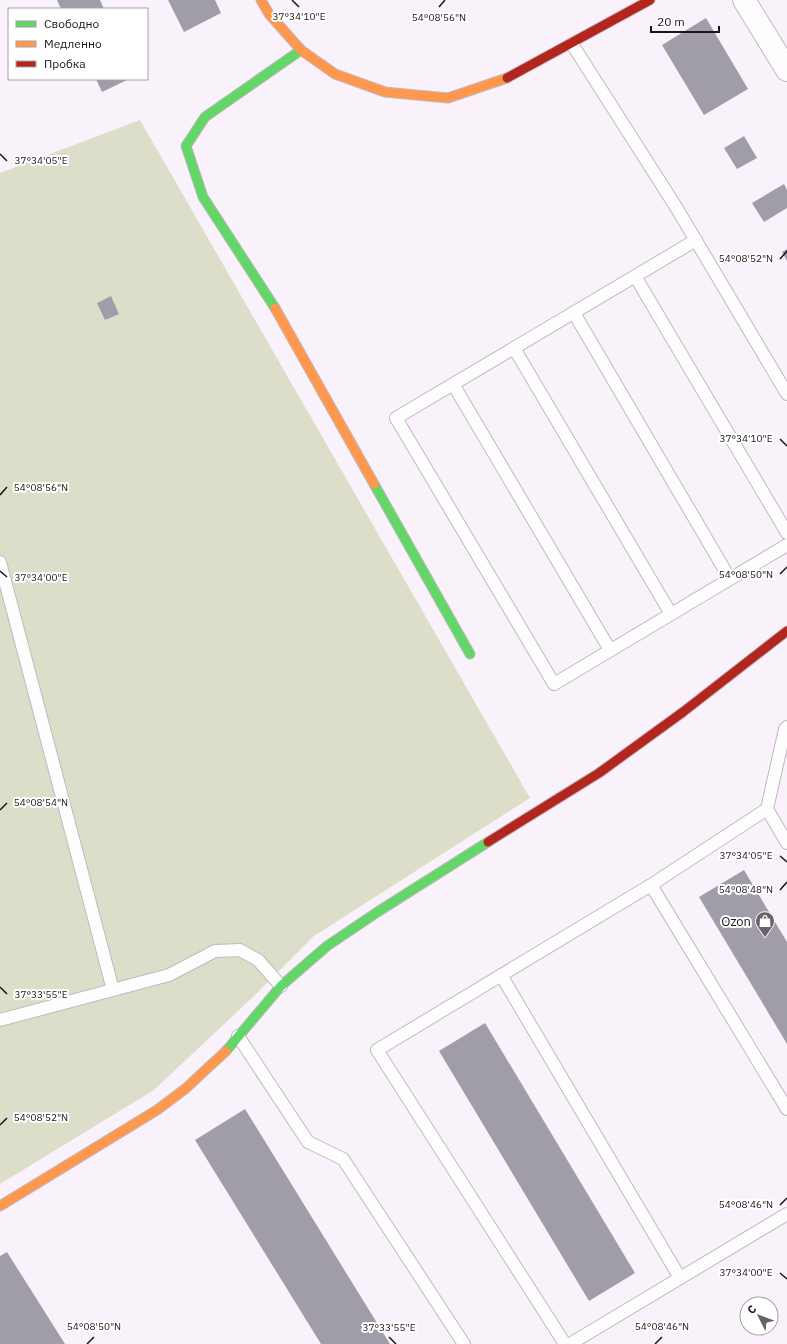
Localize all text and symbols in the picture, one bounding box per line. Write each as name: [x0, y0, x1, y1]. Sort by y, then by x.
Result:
legend: [8, 8, 148, 80]
scale bar: [651, 8, 719, 34]
text: 37°34'10"E: [272, 10, 326, 23]
text: 54°08'56"N: [412, 11, 466, 24]
text: 20 m: [657, 14, 685, 29]
text: Свободно: [44, 16, 100, 31]
text: Медленно: [44, 36, 102, 51]
text: Пробка: [44, 56, 86, 71]
text: 37°34'05"E: [14, 154, 68, 167]
text: 54°08'52"N: [719, 252, 773, 265]
text: 37°34'10"E: [719, 432, 773, 445]
text: 54°08'56"N: [14, 481, 68, 494]
text: 54°08'50"N: [719, 568, 773, 581]
text: 37°34'00"E: [14, 571, 68, 584]
text: 54°08'54"N: [14, 796, 68, 809]
text: 37°34'05"E: [719, 849, 773, 862]
text: 54°08'48"N: [719, 883, 773, 896]
shop icon: Ozon: [754, 910, 776, 938]
place label: Ozon: [721, 913, 751, 930]
text: 37°33'55"E: [14, 988, 68, 1001]
text: 54°08'52"N: [14, 1111, 68, 1124]
text: 54°08'46"N: [719, 1198, 773, 1211]
text: 37°34'00"E: [719, 1266, 773, 1279]
north arrow: [739, 1296, 779, 1336]
text: С: [744, 1302, 759, 1317]
text: 54°08'50"N: [67, 1320, 121, 1333]
text: 54°08'46"N: [635, 1320, 689, 1333]
text: 37°33'55"E: [362, 1321, 416, 1334]

